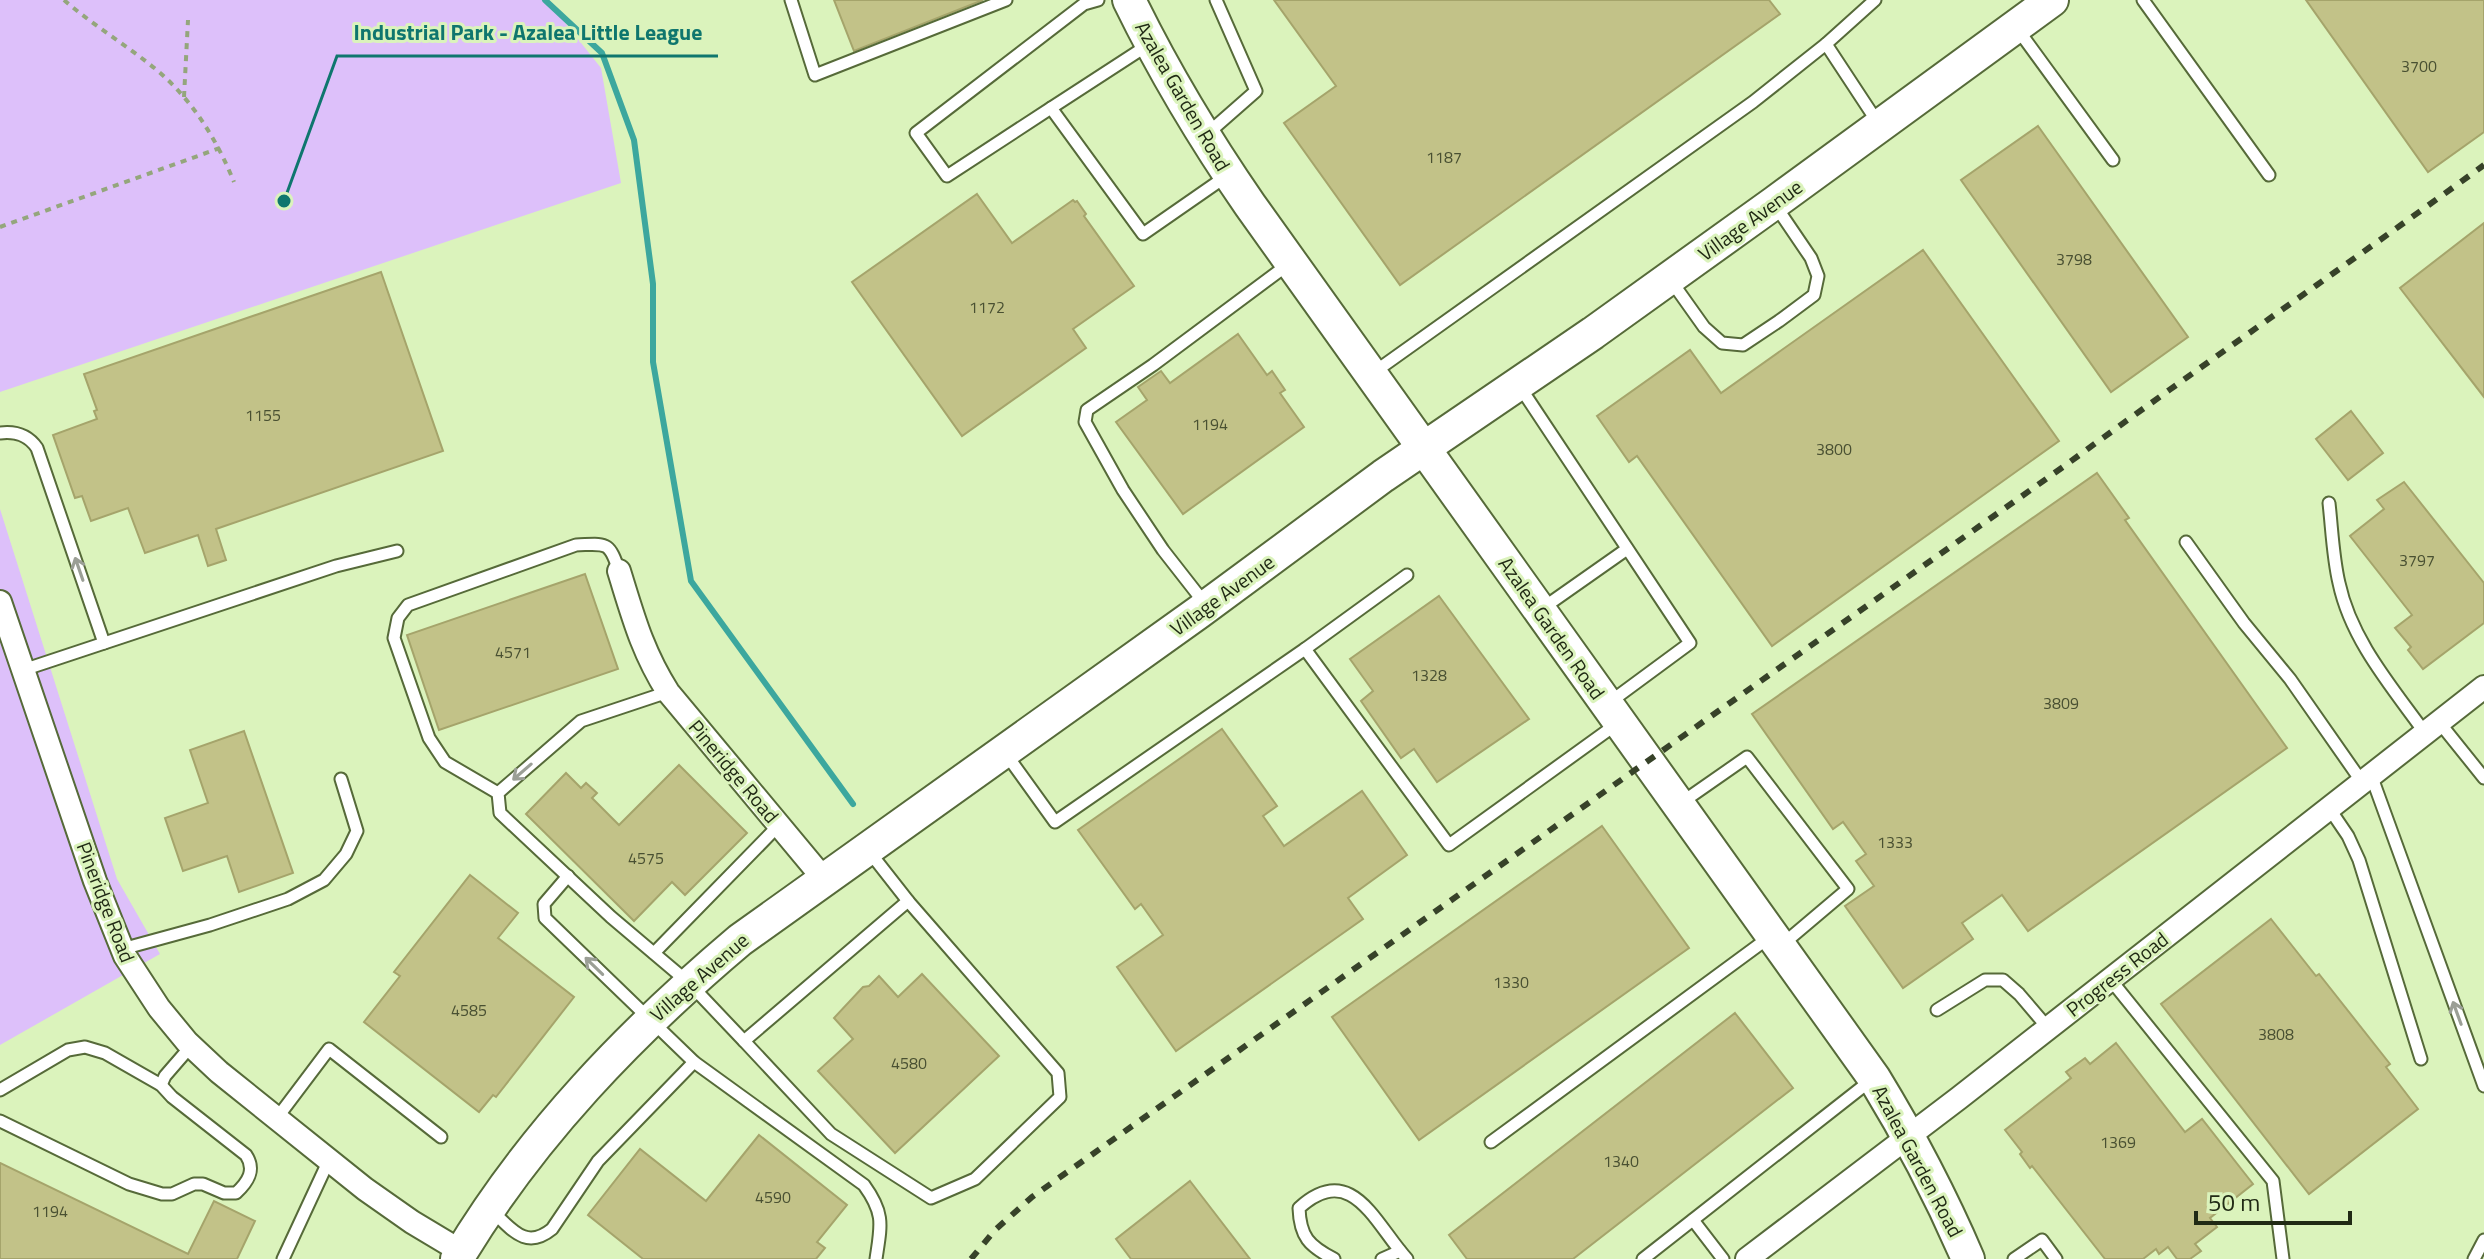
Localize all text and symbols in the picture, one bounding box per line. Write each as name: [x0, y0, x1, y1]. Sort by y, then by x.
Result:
callout: Industrial Park - Azalea Little League: [337, 10, 718, 56]
text: Industrial Park - Azalea Little League: [353, 15, 703, 49]
street label: Azalea Garden Road: [1127, 15, 1239, 177]
house number: 3700: [2401, 54, 2437, 78]
house number: 1187: [1426, 145, 1462, 169]
street label: Village Avenue: [1691, 171, 1809, 269]
house number: 3798: [2056, 247, 2092, 271]
house number: 1172: [969, 295, 1005, 319]
house number: 1155: [245, 403, 281, 427]
house number: 1194: [1192, 412, 1228, 436]
house number: 3800: [1816, 437, 1852, 461]
street label: Village Avenue: [1163, 546, 1281, 644]
house number: 3797: [2399, 548, 2435, 572]
street label: Azalea Garden Road: [1491, 550, 1613, 706]
one-way arrow: [70, 557, 85, 582]
house number: 4571: [495, 640, 531, 664]
house number: 1328: [1411, 663, 1447, 687]
house number: 3809: [2043, 691, 2079, 715]
street label: Pineridge Road: [681, 712, 787, 830]
one-way arrow: [513, 763, 533, 781]
house number: 1333: [1877, 830, 1913, 854]
street label: Pineridge Road: [69, 837, 143, 967]
house number: 4575: [628, 846, 664, 870]
street label: Progress Road: [2059, 924, 2175, 1024]
street label: Village Avenue: [643, 925, 755, 1029]
one-way arrow: [585, 957, 604, 976]
house number: 1330: [1493, 970, 1529, 994]
house number: 4585: [451, 998, 487, 1022]
one-way arrow: [2449, 1001, 2464, 1026]
house number: 3808: [2258, 1022, 2294, 1046]
house number: 4580: [891, 1051, 927, 1075]
street label: Azalea Garden Road: [1865, 1079, 1971, 1243]
house number: 1369: [2100, 1130, 2136, 1154]
house number: 1340: [1603, 1149, 1639, 1173]
scale bar: [2196, 1175, 2350, 1225]
text: 50 m: [2208, 1184, 2260, 1220]
house number: 4590: [755, 1185, 791, 1209]
house number: 1194: [32, 1199, 68, 1223]

